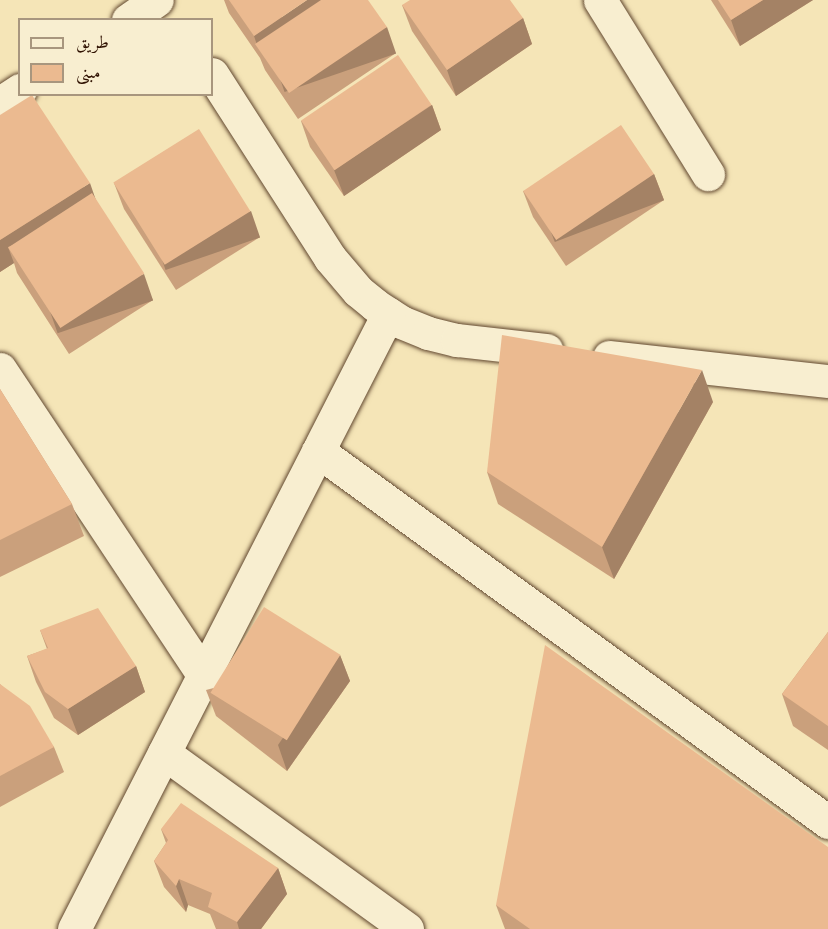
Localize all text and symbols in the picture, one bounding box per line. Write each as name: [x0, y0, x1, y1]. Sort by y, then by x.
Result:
legend: [18, 18, 213, 96]
text: طريق: [76, 31, 109, 54]
text: مبنى: [76, 61, 101, 84]

